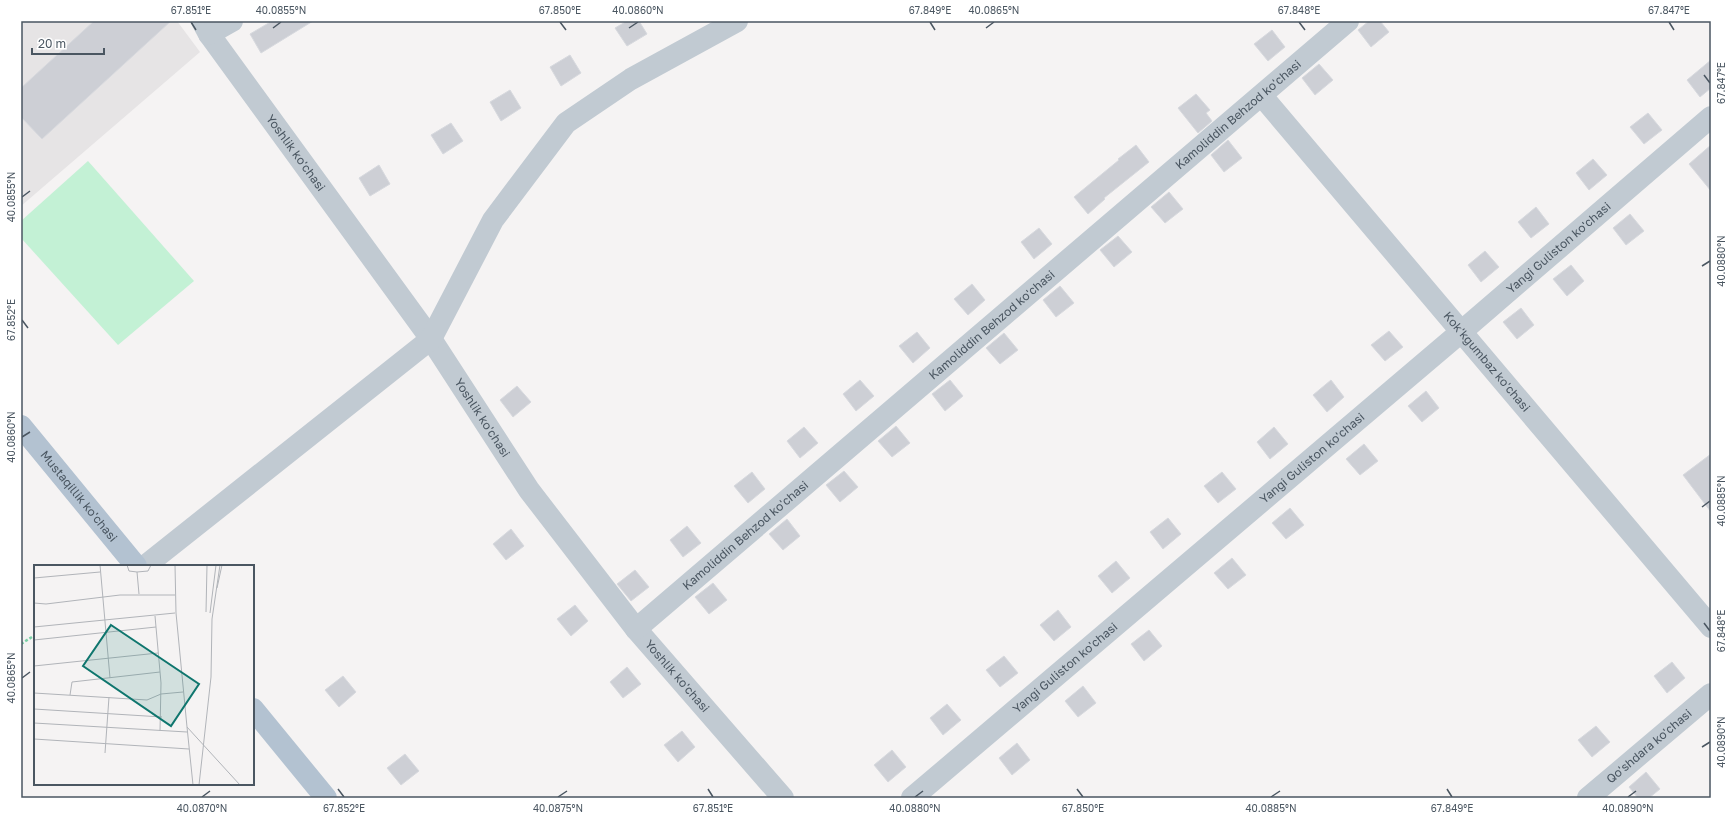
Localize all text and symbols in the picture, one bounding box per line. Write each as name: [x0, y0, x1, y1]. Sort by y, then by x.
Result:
text: 67.851°E: [171, 4, 211, 16]
text: 40.0855°N: [256, 4, 306, 16]
text: 67.850°E: [539, 4, 581, 16]
text: 40.0860°N: [612, 4, 664, 16]
text: 67.849°E: [909, 4, 951, 16]
text: 40.0865°N: [969, 4, 1019, 16]
text: 67.848°E: [1278, 4, 1320, 16]
text: 67.847°E: [1648, 4, 1690, 16]
scale bar: [32, 30, 104, 56]
text: 20 m: [38, 36, 66, 51]
street label: Kamoliddin Behzod ko'chasi: [1172, 56, 1304, 172]
text: 67.847°E: [1715, 62, 1727, 104]
street label: Yoshlik ko'chasi: [263, 112, 329, 194]
text: 40.0855°N: [5, 172, 17, 222]
street label: Yangi Guliston ko'chasi: [1503, 199, 1614, 296]
text: 40.0880°N: [1715, 235, 1727, 287]
street label: Kamoliddin Behzod ko'chasi: [926, 267, 1058, 383]
text: 67.852°E: [5, 299, 17, 341]
street label: Kok'kgumbaz ko'chasi: [1440, 308, 1534, 415]
street label: Yoshlik ko'chasi: [452, 375, 514, 460]
street label: Yangi Guliston ko'chasi: [1257, 409, 1367, 507]
text: 40.0860°N: [5, 411, 17, 463]
street label: Mustaqillik ko'chasi: [37, 447, 121, 545]
text: 40.0885°N: [1715, 476, 1727, 527]
street label: Kamoliddin Behzod ko'chasi: [679, 477, 811, 593]
inset map: [34, 565, 254, 785]
text: 67.848°E: [1715, 610, 1727, 652]
street label: Yangi Guliston ko'chasi: [1010, 619, 1120, 716]
street label: Yoshlik ko'chasi: [642, 637, 713, 715]
text: 40.0865°N: [5, 653, 17, 703]
street label: Qo'shdara ko'chasi: [1603, 706, 1695, 786]
text: 40.0890°N: [1715, 716, 1727, 768]
text: 40.0870°N: [177, 802, 227, 814]
text: 67.852°E: [323, 802, 365, 814]
text: 40.0875°N: [533, 802, 583, 814]
text: 67.851°E: [693, 802, 733, 814]
text: 40.0880°N: [889, 802, 941, 814]
text: 67.850°E: [1062, 802, 1104, 814]
text: 40.0885°N: [1246, 802, 1297, 814]
text: 67.849°E: [1431, 802, 1473, 814]
text: 40.0890°N: [1602, 802, 1654, 814]

